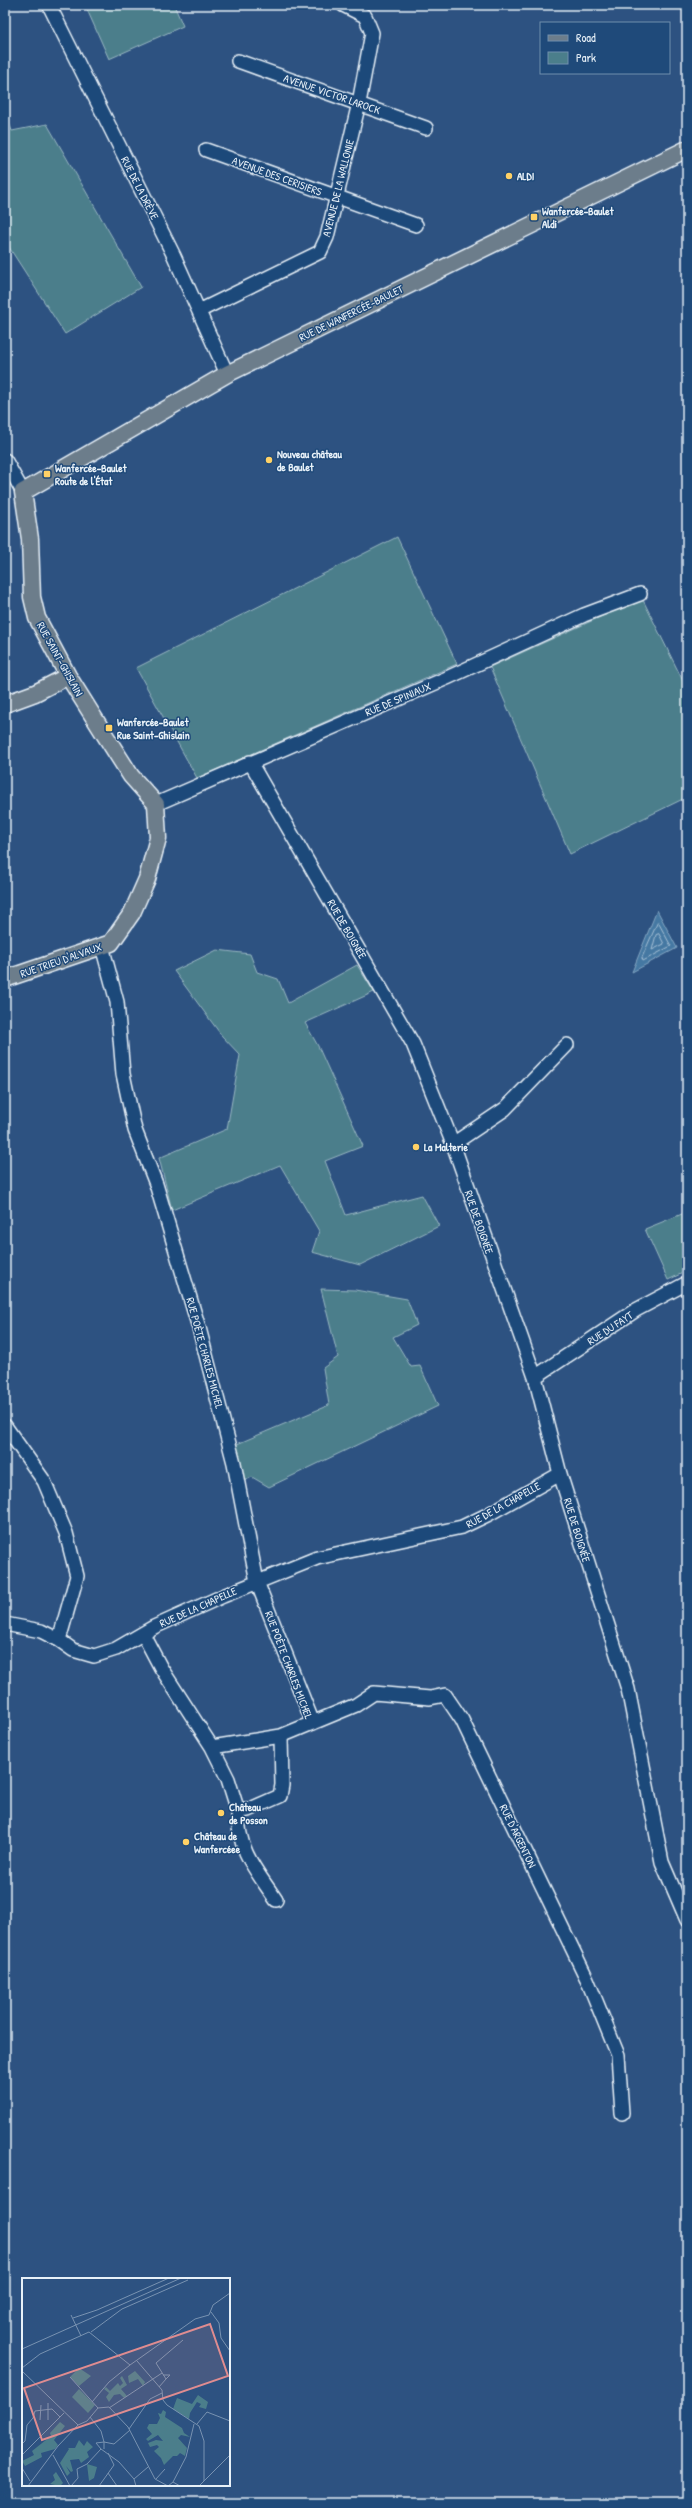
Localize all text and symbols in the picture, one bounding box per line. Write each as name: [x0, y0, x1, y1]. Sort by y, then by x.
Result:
legend: [540, 22, 670, 74]
text: Road: [576, 29, 596, 46]
text: Park: [576, 49, 596, 66]
street label: AVENUE VICTOR LAROCK: [282, 71, 383, 117]
street label: AVENUE DE LA WALLONIE: [319, 138, 357, 238]
street label: AVENUE DES CERISIERS: [230, 153, 324, 199]
street label: RUE DE LA DRÈVE: [118, 154, 162, 222]
place label: ALDI: [517, 169, 535, 183]
marker: ALDI: [504, 171, 514, 181]
place label: Wanfercée-Baulet Aldi: [542, 204, 615, 231]
marker: Wanfercée-Baulet Aldi: [529, 212, 539, 222]
street label: RUE DE WANFERCÉE-BAULET: [297, 281, 406, 344]
place label: Nouveau château de Baulet: [277, 447, 342, 474]
marker: Nouveau château de Baulet: [264, 455, 274, 465]
place label: Wanfercée-Baulet Route de l'État: [55, 461, 128, 488]
marker: Wanfercée-Baulet Route de l'État: [42, 469, 52, 479]
street label: RUE SAINT-GHISLAIN: [34, 619, 86, 699]
street label: RUE DE SPINIAUX: [363, 679, 434, 719]
place label: Wanfercée-Baulet Rue Saint-Ghislain: [117, 715, 190, 742]
marker: Wanfercée-Baulet Rue Saint-Ghislain: [104, 723, 114, 733]
street label: RUE DE BOIGNÉE: [324, 897, 370, 961]
street label: RUE TRIEU D'ALVAUX: [18, 939, 104, 981]
place label: La Malterie: [424, 1140, 469, 1154]
marker: La Malterie: [411, 1142, 421, 1152]
street label: RUE DE BOIGNÉE: [462, 1188, 496, 1256]
street label: RUE POÈTE CHARLES MICHEL: [183, 1296, 227, 1410]
street label: RUE DU FAYT: [584, 1308, 636, 1348]
street label: RUE DE LA CHAPELLE: [463, 1479, 543, 1531]
street label: RUE DE BOIGNÉE: [561, 1496, 593, 1564]
street label: RUE DE LA CHAPELLE: [157, 1584, 239, 1630]
street label: RUE POÈTE CHARLES MICHEL: [262, 1609, 316, 1721]
place label: Château de Posson: [229, 1800, 268, 1827]
street label: RUE D'ARGENTON: [497, 1802, 539, 1870]
marker: Château de Posson: [216, 1808, 226, 1818]
place label: Château de Wanfercéee: [194, 1829, 241, 1856]
marker: Château de Wanfercéee: [181, 1837, 191, 1847]
inset map: [22, 2278, 230, 2486]

